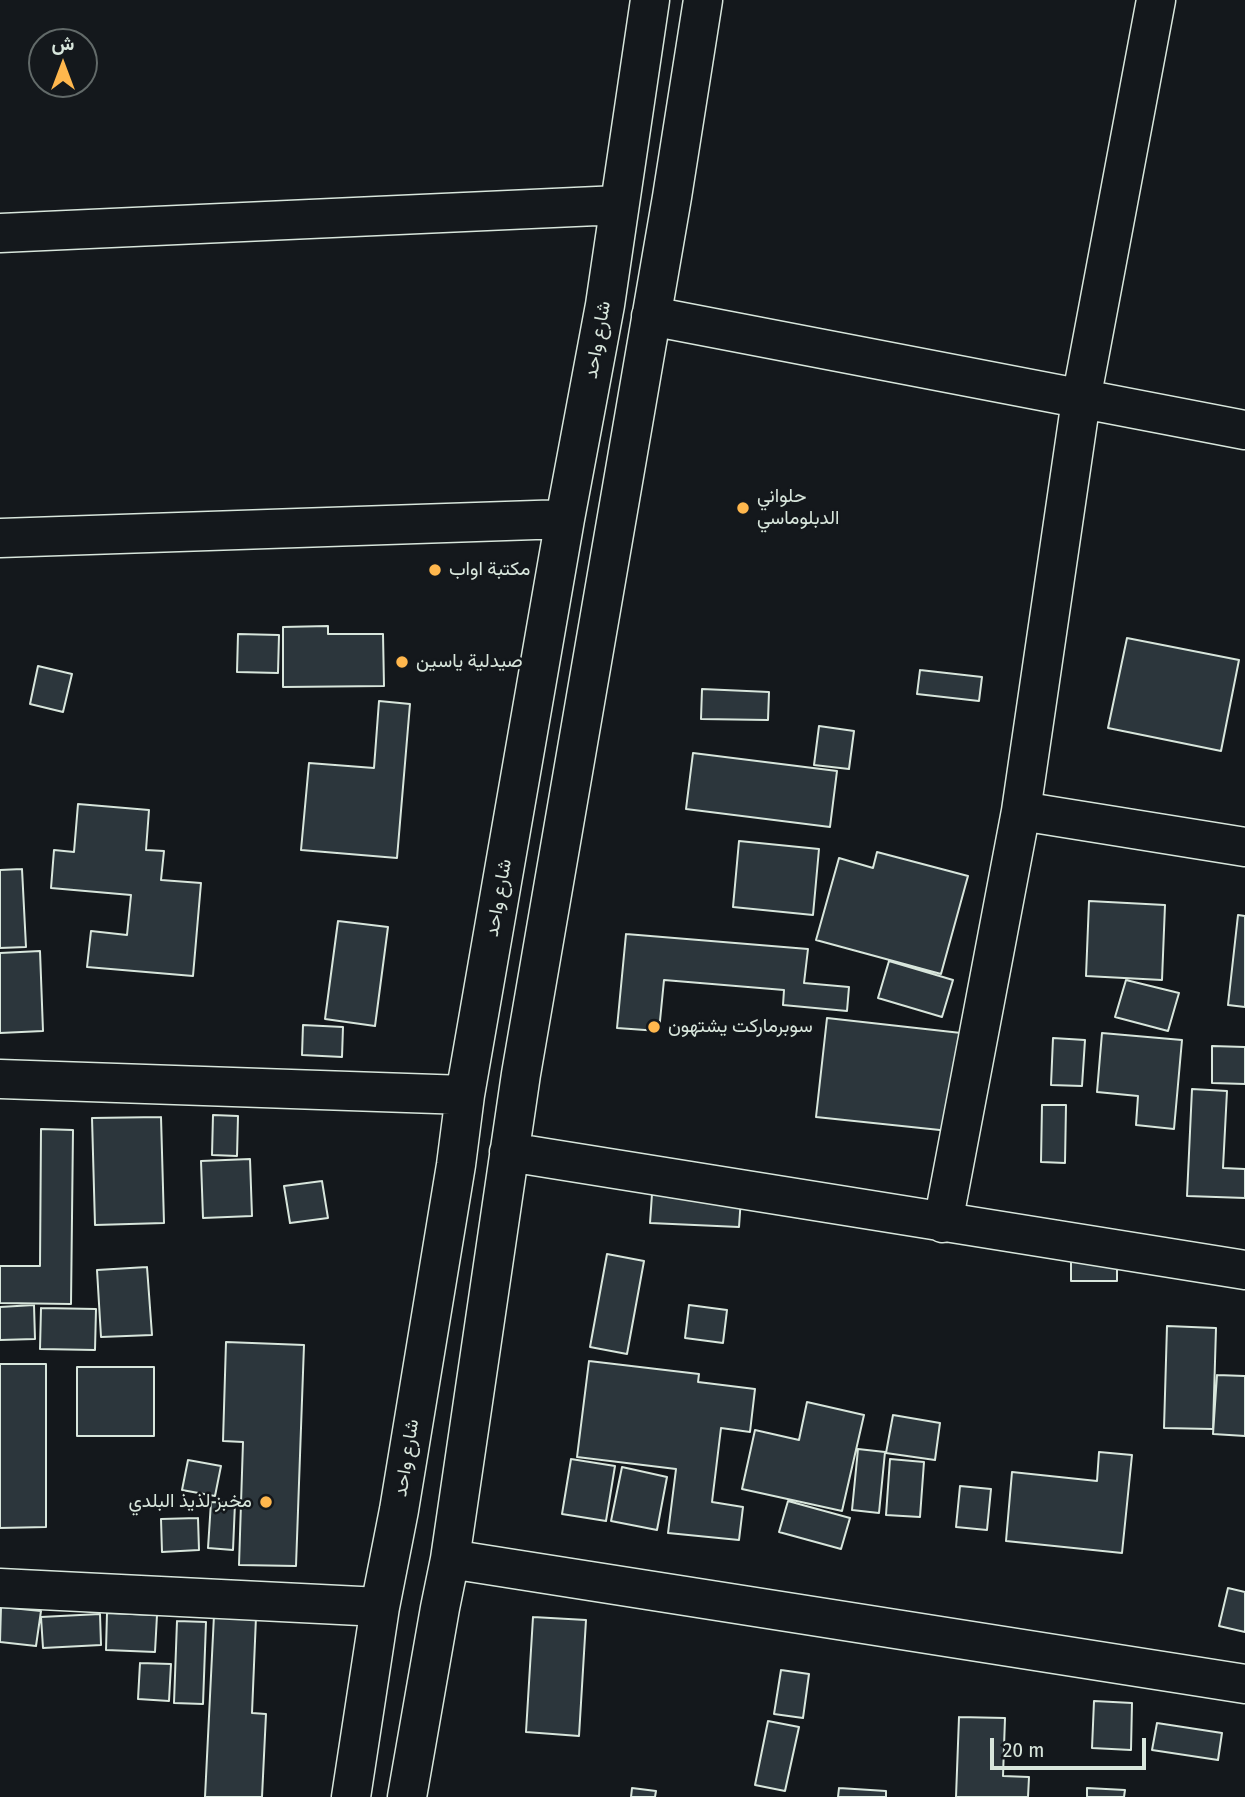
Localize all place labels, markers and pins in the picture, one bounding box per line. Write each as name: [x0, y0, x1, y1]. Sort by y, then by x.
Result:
place label: حلواني الدبلوماسي: [757, 486, 839, 530]
marker: حلواني الدبلوماسي: [735, 500, 751, 516]
place label: مكتبة اواب: [449, 559, 530, 581]
marker: مكتبة اواب: [427, 562, 443, 578]
place label: صيدلية ياسين: [416, 651, 523, 673]
marker: صيدلية ياسين: [394, 654, 410, 670]
place label: سوبرماركت يشتهون: [668, 1016, 813, 1038]
marker: سوبرماركت يشتهون: [646, 1019, 662, 1035]
place label: مخبز لذيذ البلدي: [128, 1491, 252, 1513]
marker: مخبز لذيذ البلدي: [258, 1494, 274, 1510]

